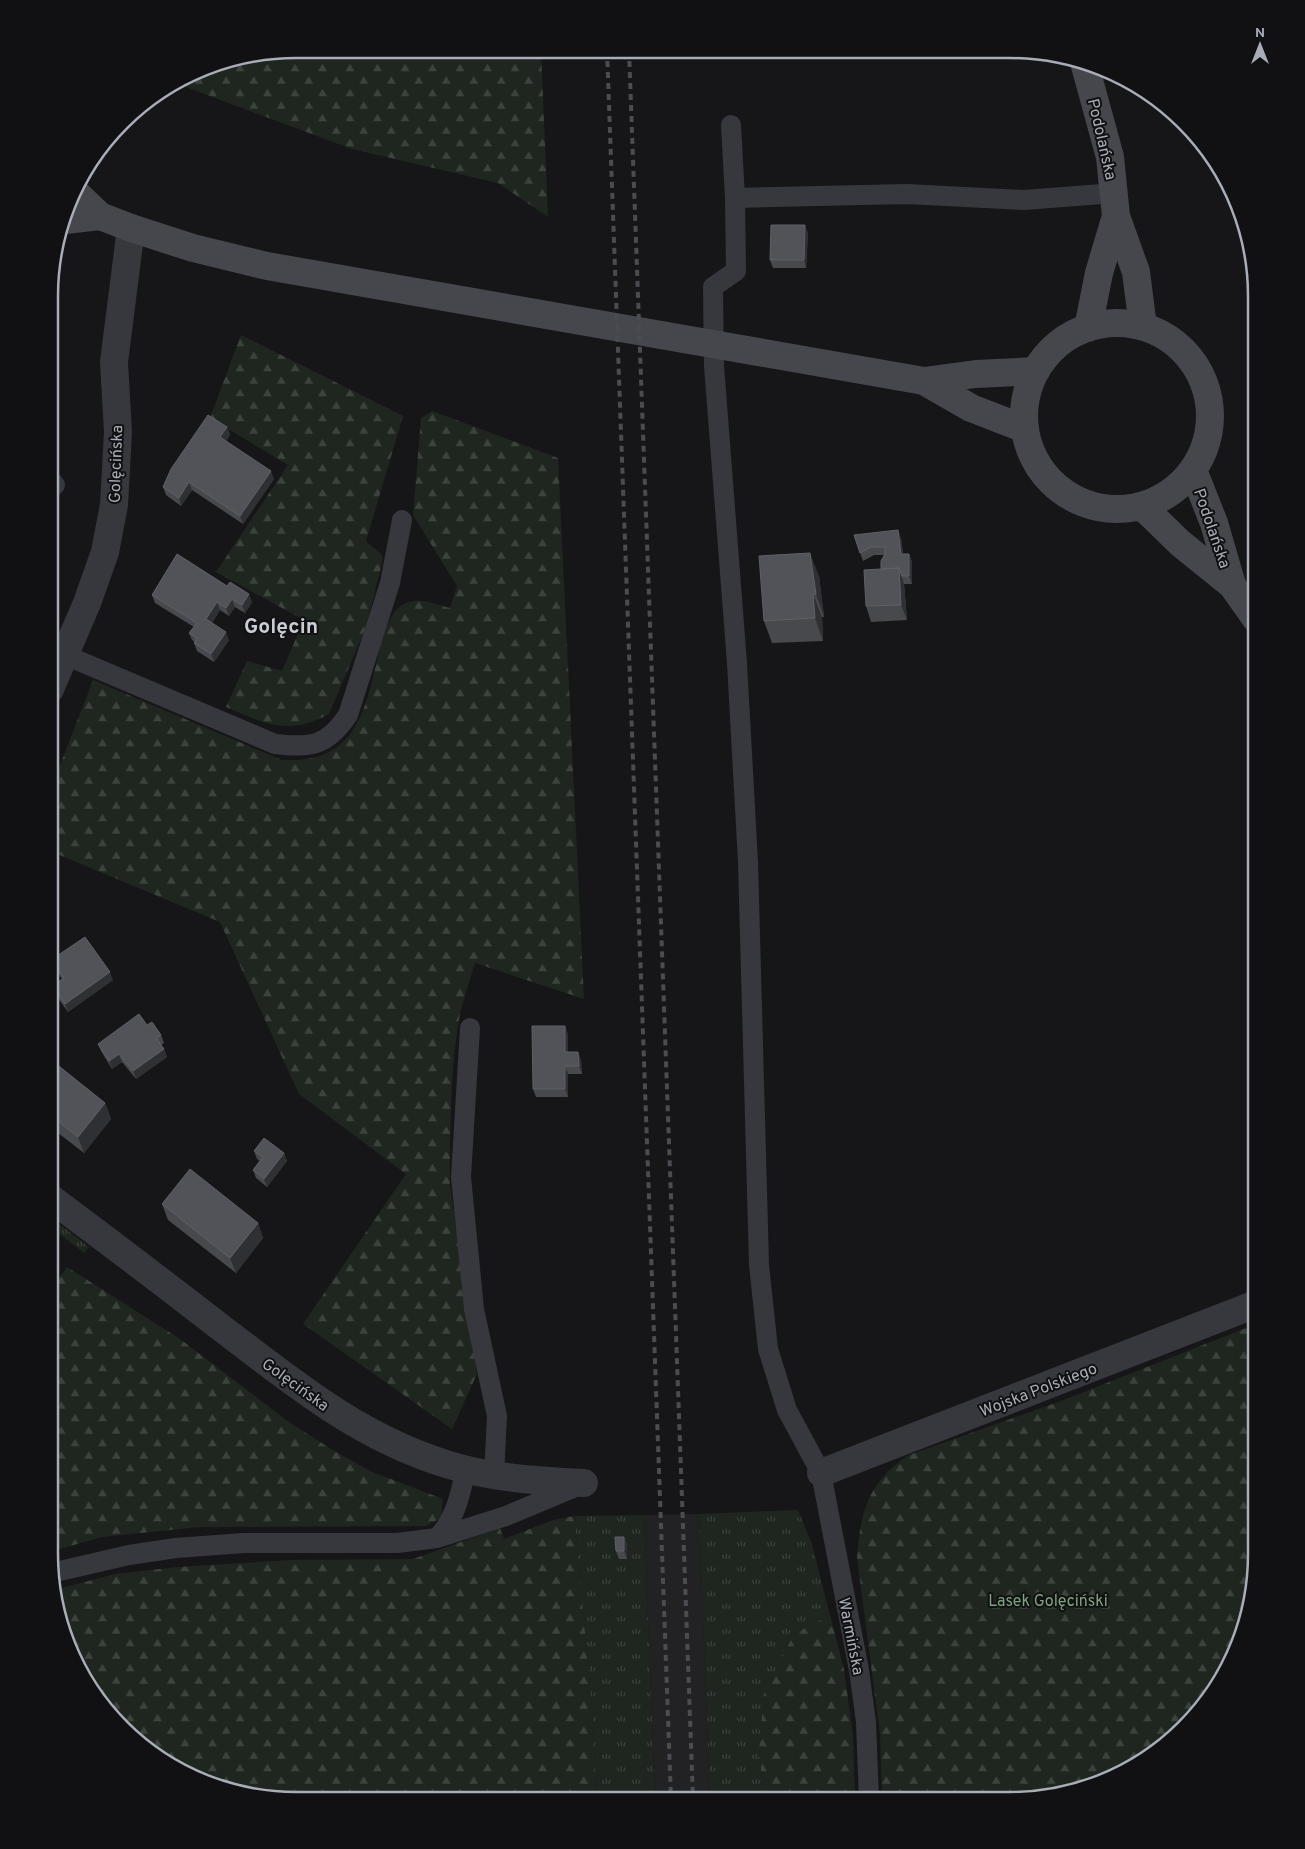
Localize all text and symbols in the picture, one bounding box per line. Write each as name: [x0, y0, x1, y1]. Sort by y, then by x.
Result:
north arrow: [1235, 20, 1285, 70]
text: N: [1255, 25, 1265, 42]
street label: Podolańska: [1082, 97, 1120, 182]
street label: Golęcińska: [106, 425, 128, 503]
street label: Podolańska: [1188, 486, 1234, 571]
district label: Golęcin: [244, 614, 318, 641]
street label: Golęcińska: [257, 1355, 332, 1417]
street label: Wojska Polskiego: [977, 1359, 1100, 1422]
park label: Lasek Golęciński: [988, 1592, 1108, 1612]
street label: Warmińska: [833, 1596, 867, 1677]

